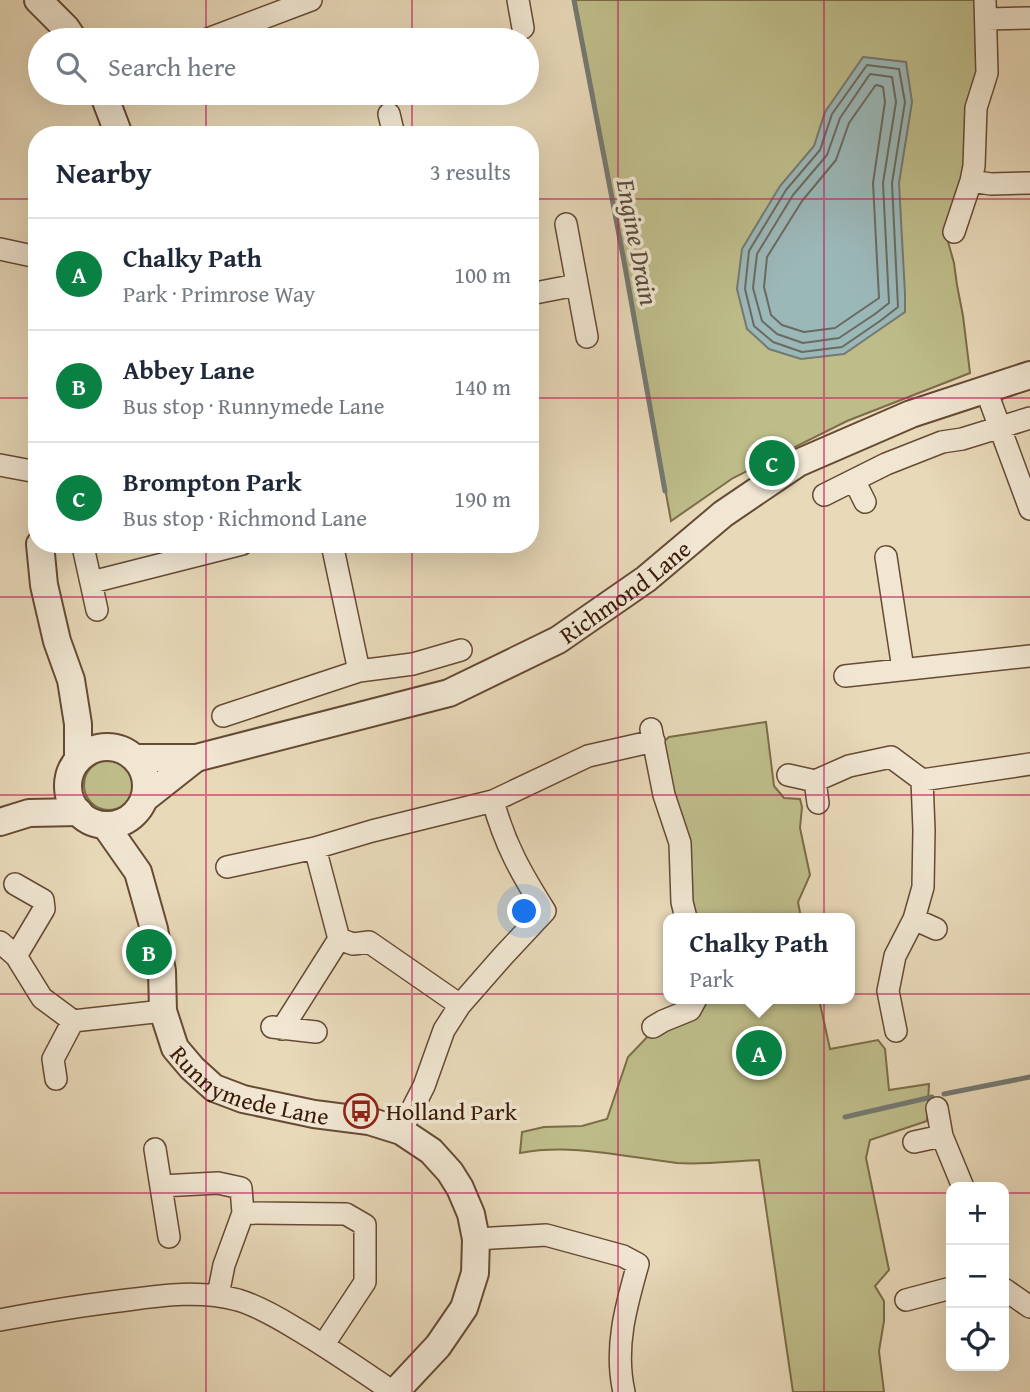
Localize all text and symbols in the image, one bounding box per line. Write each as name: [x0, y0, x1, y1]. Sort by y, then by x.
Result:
search box: [28, 28, 539, 105]
text: Search here: [108, 47, 236, 86]
icon: search: [52, 48, 90, 86]
text: Nearby: [56, 150, 152, 194]
text: 3 results: [430, 155, 511, 188]
water label: Engine Drain: [606, 174, 669, 309]
text: Chalky Path: [123, 238, 262, 277]
text: A: [72, 258, 86, 291]
text: 100 m: [454, 258, 511, 291]
text: Park · Primrose Way: [123, 277, 315, 310]
text: Abbey Lane: [123, 350, 255, 389]
text: B: [72, 370, 86, 403]
text: 140 m: [454, 370, 511, 403]
text: Bus stop · Runnymede Lane: [123, 389, 385, 422]
pin: C: [749, 437, 795, 489]
text: Brompton Park: [123, 462, 301, 501]
text: C: [72, 482, 86, 515]
text: 190 m: [454, 482, 511, 515]
text: Bus stop · Richmond Lane: [123, 501, 367, 534]
street label: Richmond Lane: [552, 531, 698, 652]
your location: [507, 894, 541, 928]
popup: [663, 913, 855, 1004]
text: Chalky Path: [690, 923, 828, 962]
pin: B: [126, 926, 172, 978]
text: Park: [690, 962, 734, 995]
pin: A: [736, 1027, 782, 1079]
street label: Runnymede Lane: [162, 1037, 331, 1133]
bus stop icon: Holland Park: [342, 1092, 380, 1130]
place label: Holland Park: [386, 1094, 518, 1129]
map controls: [946, 1182, 1009, 1371]
button: +: [946, 1182, 1009, 1245]
button: −: [946, 1245, 1009, 1308]
button: locate: [946, 1308, 1009, 1371]

